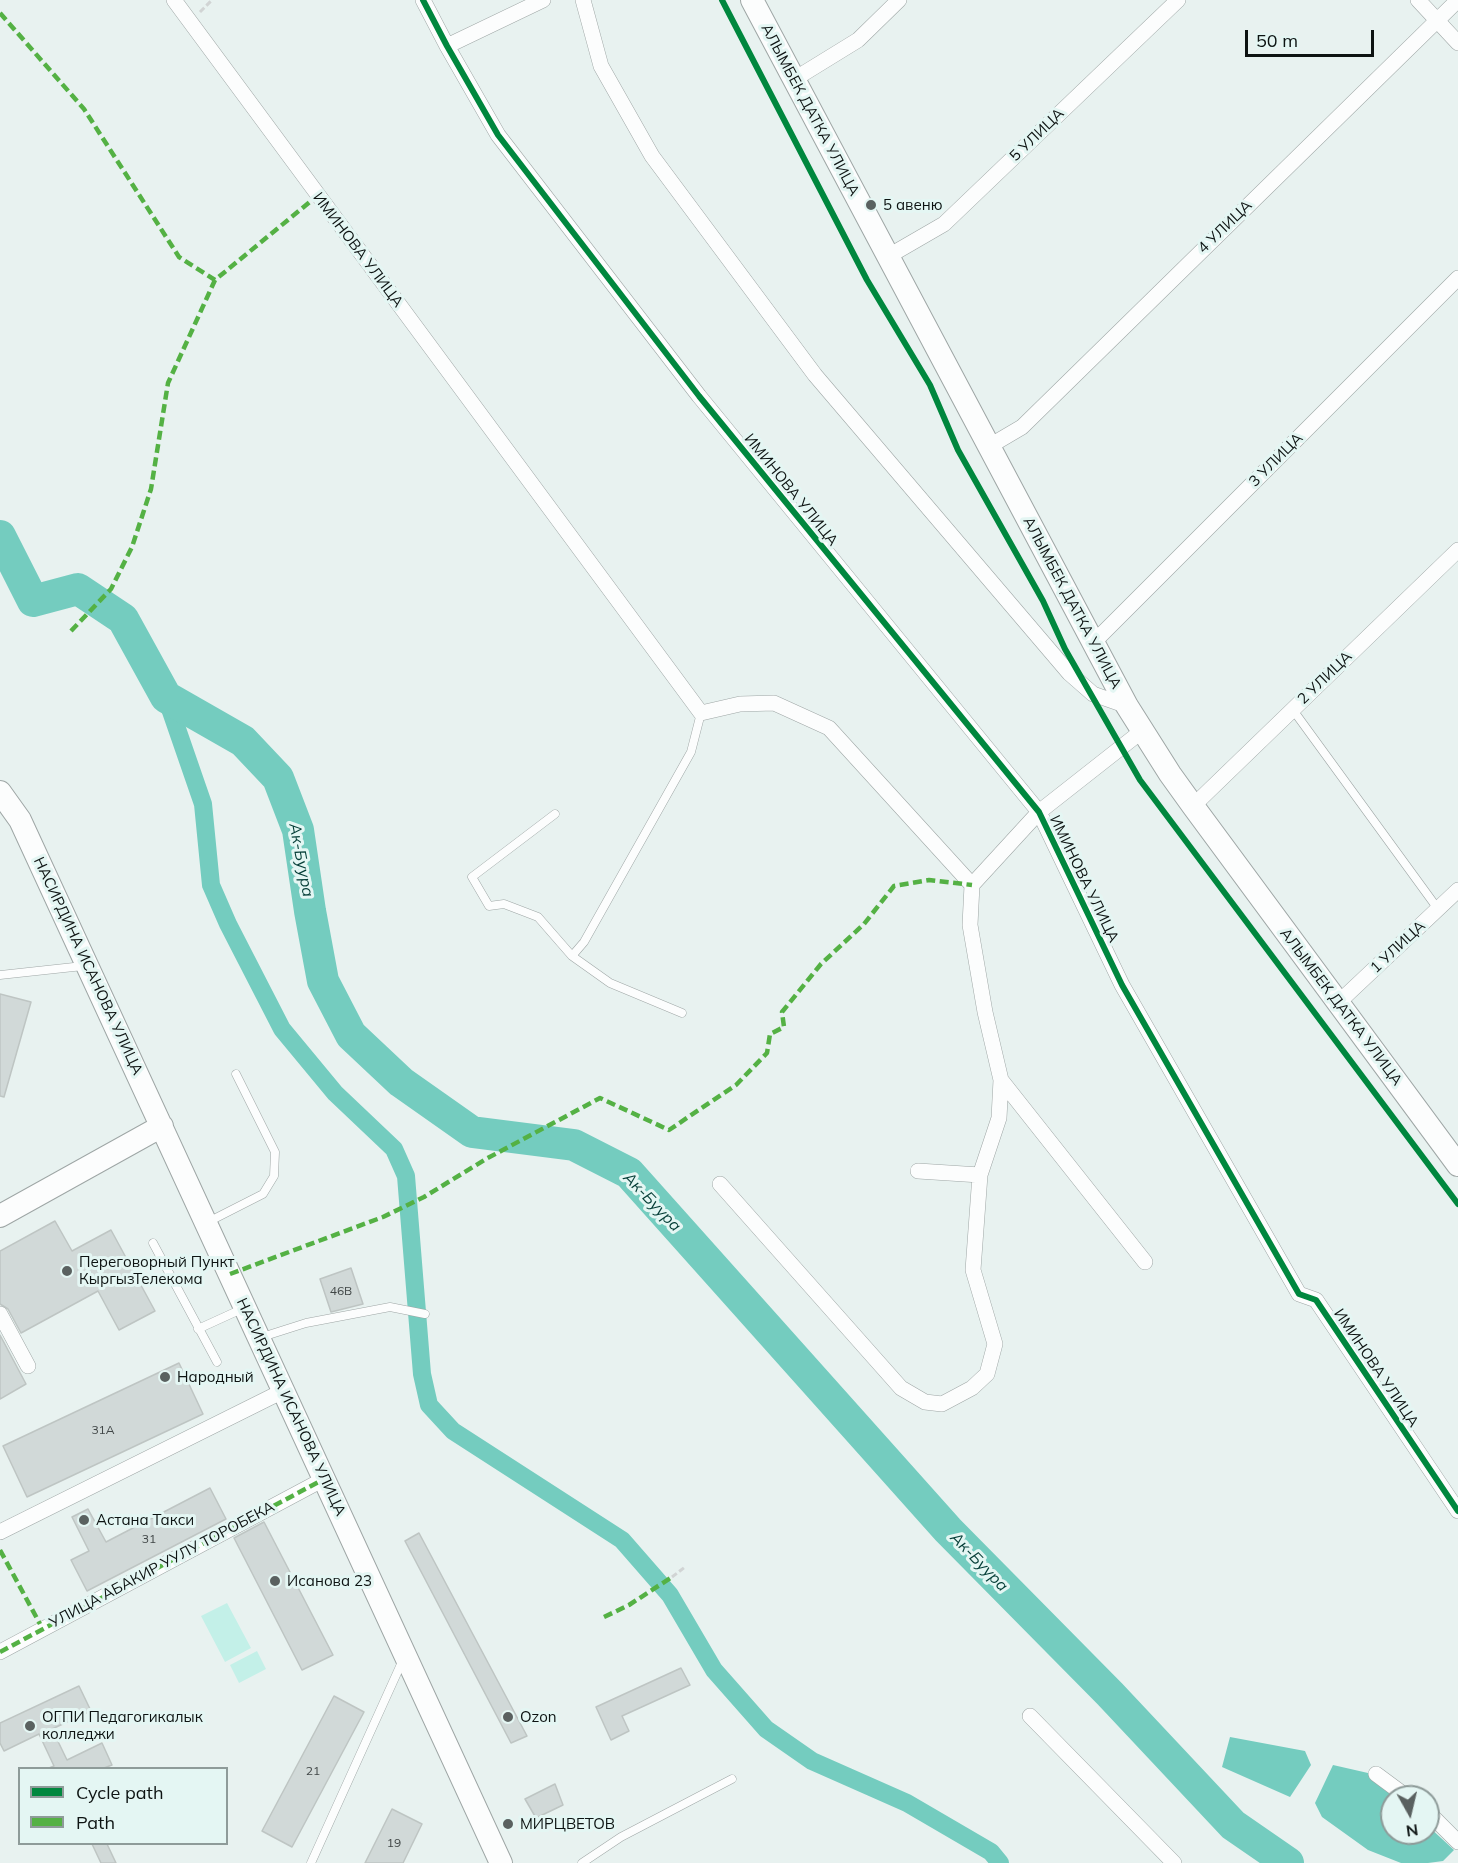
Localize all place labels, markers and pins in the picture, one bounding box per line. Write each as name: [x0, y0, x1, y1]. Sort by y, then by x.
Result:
place label: 5 авеню: [883, 196, 943, 214]
marker: 5 авеню: [864, 198, 878, 212]
place label: Переговорный Пункт КыргызТелекома: [79, 1253, 234, 1288]
marker: Переговорный Пункт КыргызТелекома: [60, 1264, 74, 1278]
place label: Народный: [177, 1368, 254, 1386]
marker: Народный: [158, 1370, 172, 1384]
place label: Астана Такси: [96, 1511, 194, 1529]
marker: Астана Такси: [77, 1513, 91, 1527]
place label: Исанова 23: [287, 1572, 372, 1590]
marker: Исанова 23: [268, 1574, 282, 1588]
place label: ОГПИ Педагогикалык колледжи: [42, 1708, 203, 1743]
place label: Ozon: [520, 1708, 557, 1726]
marker: Ozon: [501, 1710, 515, 1724]
marker: ОГПИ Педагогикалык колледжи: [23, 1719, 37, 1733]
place label: МИРЦВЕТОВ: [520, 1815, 615, 1833]
marker: МИРЦВЕТОВ: [501, 1817, 515, 1831]

